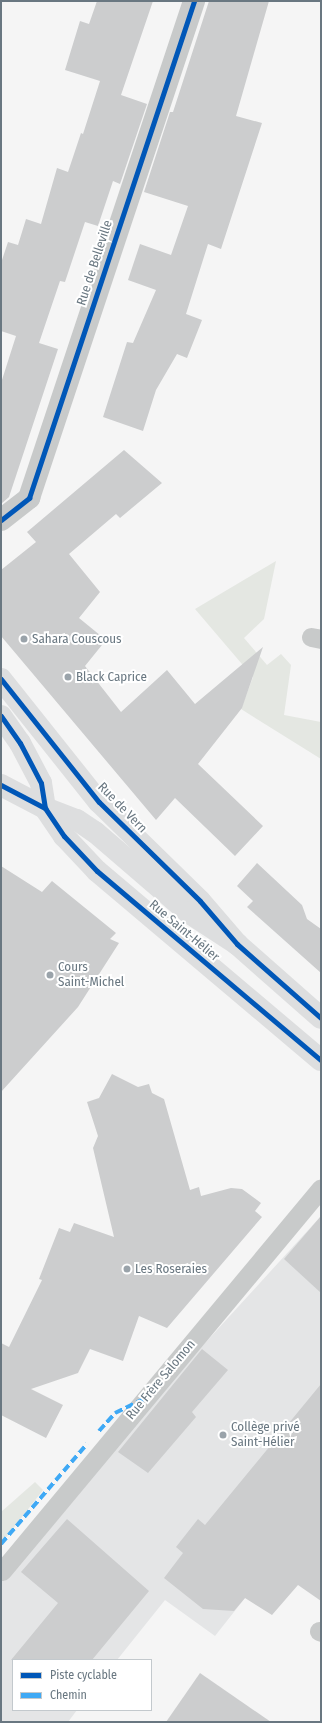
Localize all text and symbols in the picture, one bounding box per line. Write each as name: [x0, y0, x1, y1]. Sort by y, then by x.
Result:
street label: Rue de Belleville: [74, 218, 116, 308]
place label: Sahara Couscous: [32, 631, 122, 647]
marker: Sahara Couscous: [19, 634, 29, 644]
place label: Black Caprice: [76, 669, 147, 685]
marker: Black Caprice: [63, 672, 73, 682]
street label: Rue de Vern: [94, 780, 150, 836]
street label: Rue Saint-Hélier: [146, 897, 222, 965]
place label: Cours Saint-Michel: [58, 960, 124, 991]
marker: Cours Saint-Michel: [45, 970, 55, 980]
place label: Les Roseraies: [135, 1261, 207, 1277]
marker: Les Roseraies: [122, 1264, 132, 1274]
street label: Rue Frère Salomon: [123, 1337, 199, 1423]
place label: Collège privé Saint-Hélier: [231, 1420, 300, 1451]
marker: Collège privé Saint-Hélier: [218, 1430, 228, 1440]
legend: [12, 1659, 152, 1711]
text: Piste cyclable: [50, 1668, 117, 1682]
text: Chemin: [50, 1688, 87, 1702]

